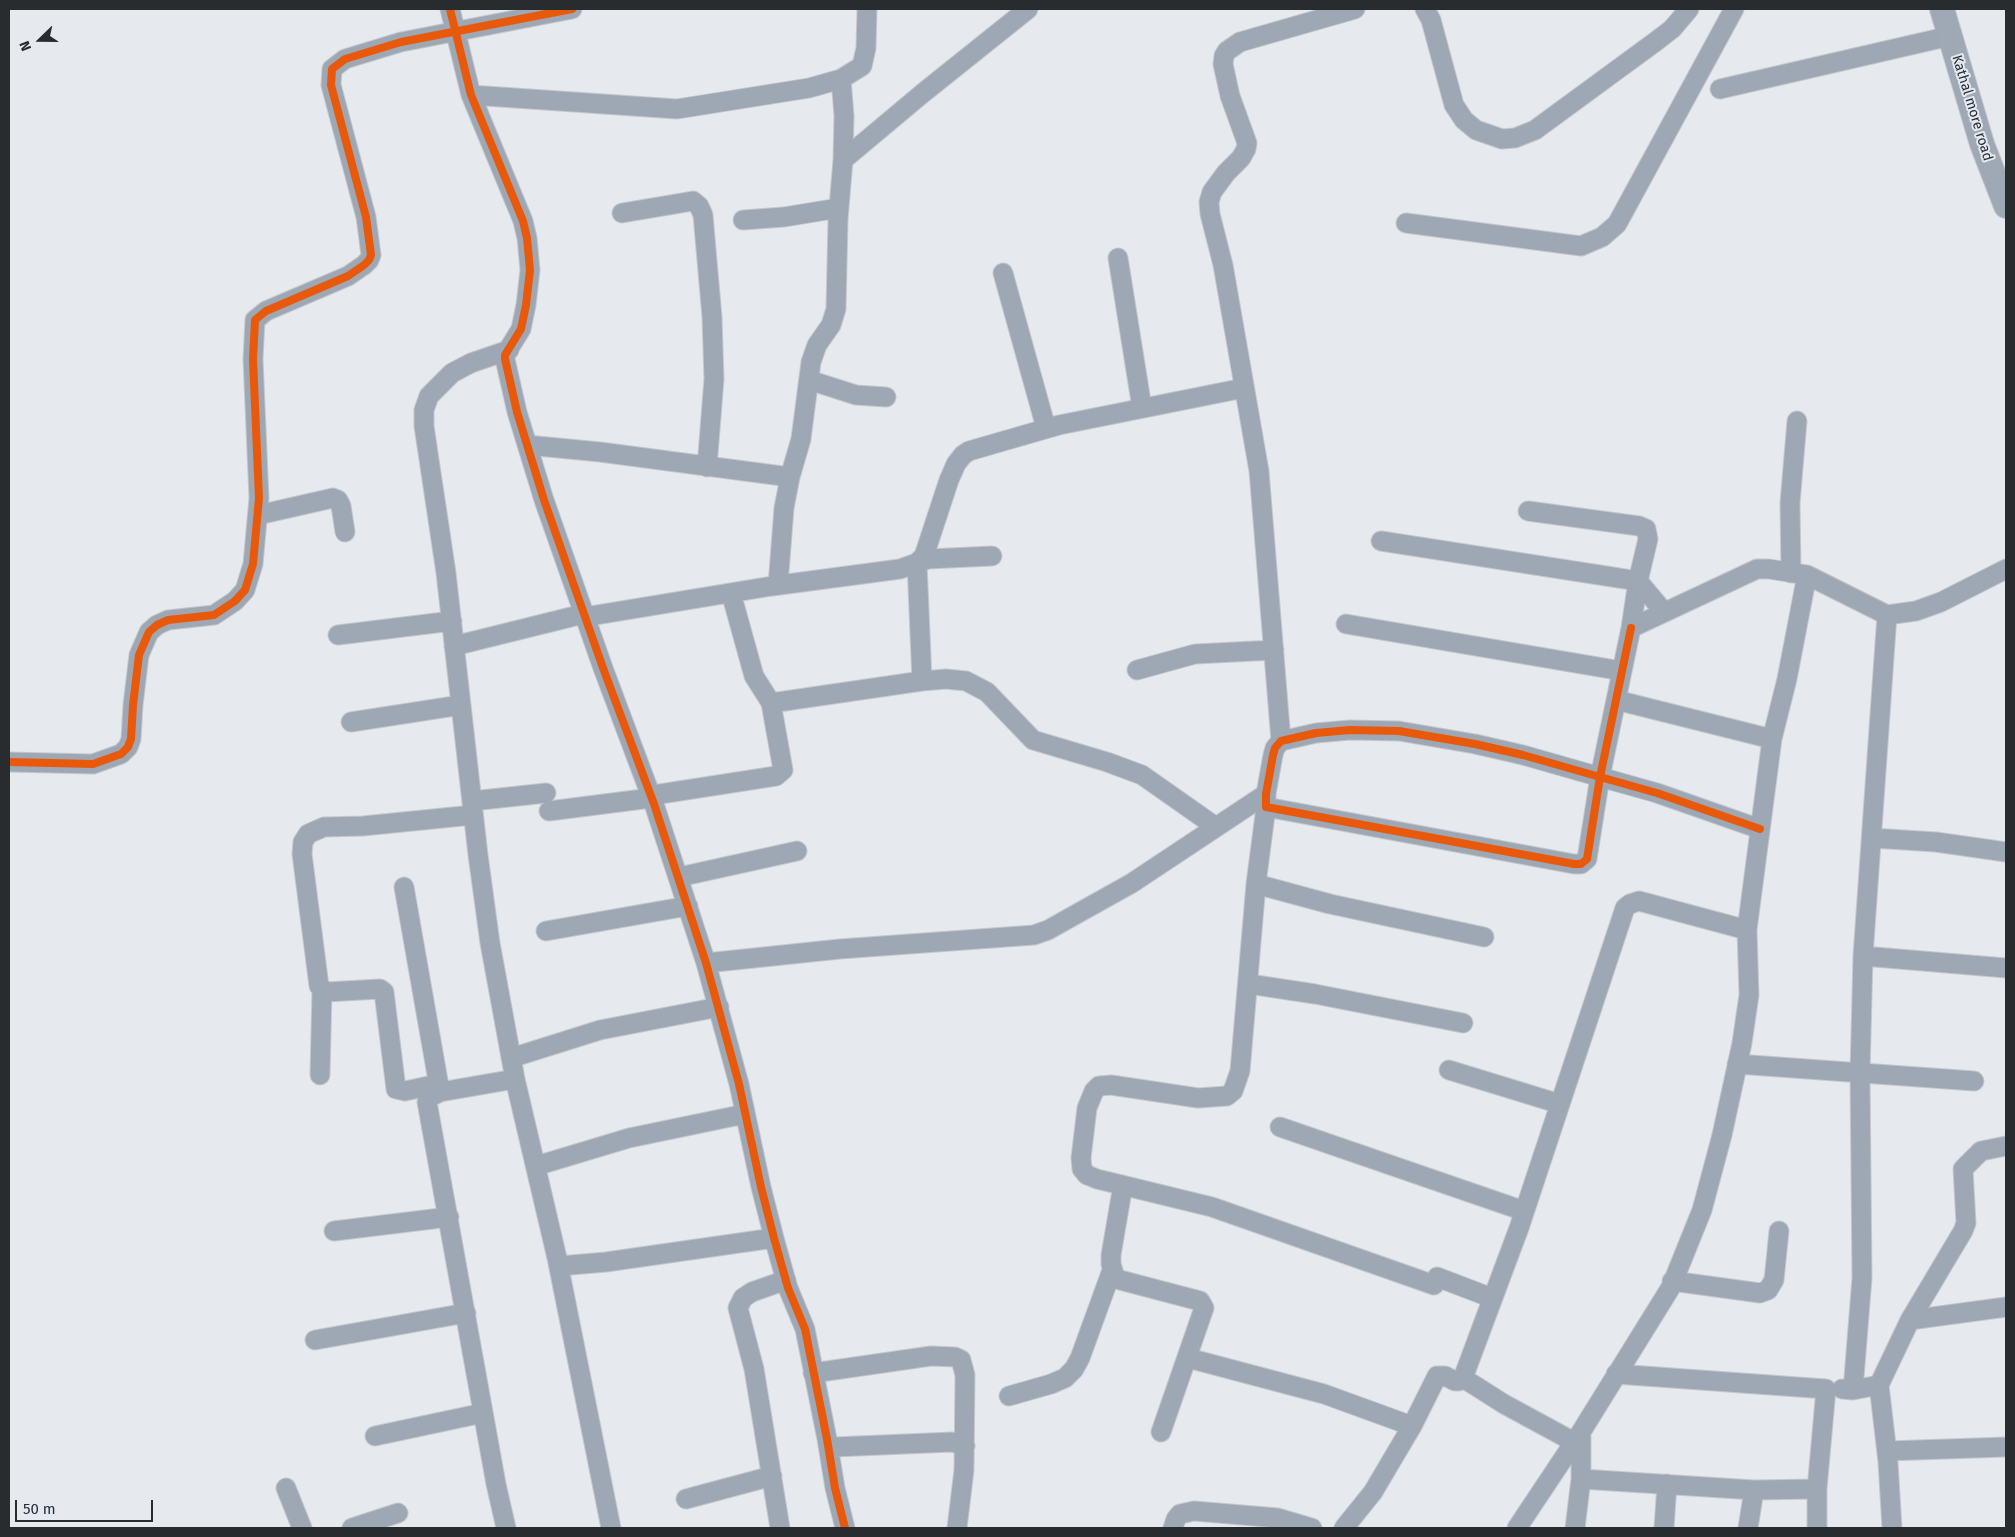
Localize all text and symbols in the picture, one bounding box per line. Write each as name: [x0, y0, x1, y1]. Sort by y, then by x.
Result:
north arrow: [15, 15, 65, 65]
text: N: [16, 38, 35, 53]
street label: Kathal more road: [1948, 53, 1996, 163]
scale bar: [18, 1490, 155, 1522]
text: 50 m: [23, 1500, 56, 1518]

